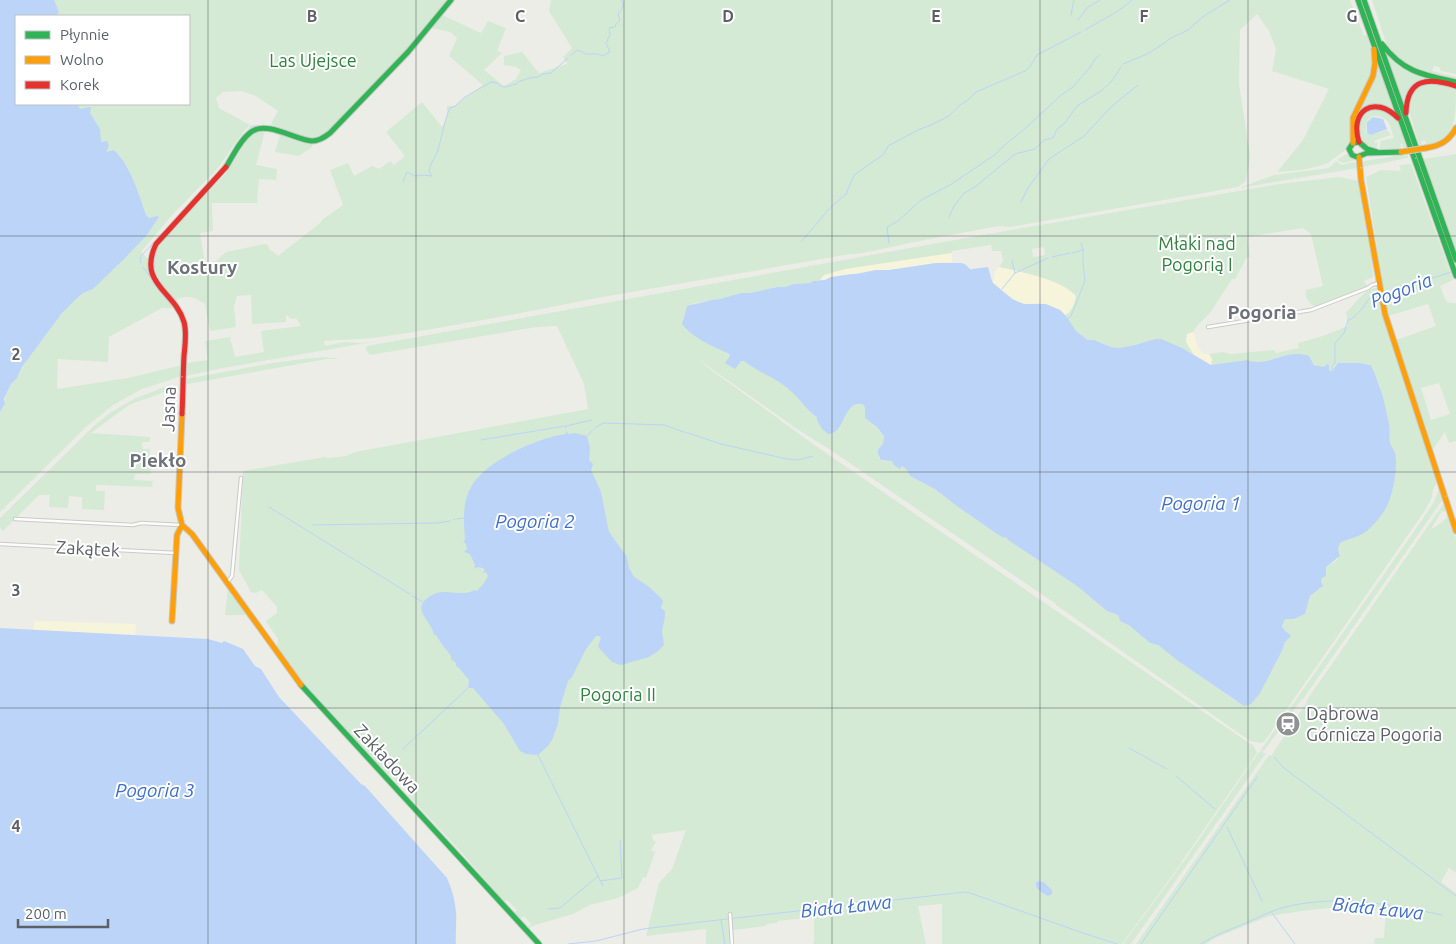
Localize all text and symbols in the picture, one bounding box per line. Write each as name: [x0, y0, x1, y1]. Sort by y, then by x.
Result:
text: B: [307, 7, 317, 25]
text: C: [515, 7, 525, 25]
text: D: [722, 7, 734, 25]
text: E: [931, 7, 941, 25]
text: F: [1140, 7, 1149, 25]
text: G: [1346, 7, 1358, 25]
legend: [15, 15, 190, 105]
text: Płynnie: [60, 26, 109, 43]
park label: Las Ujejsce: [269, 50, 357, 70]
text: Wolno: [60, 51, 104, 68]
text: Korek: [60, 76, 100, 93]
park label: Młaki nad Pogorią I: [1158, 233, 1236, 274]
district label: Kostury: [167, 256, 237, 278]
water label: Pogoria: [1367, 268, 1435, 312]
district label: Pogoria: [1227, 301, 1297, 323]
text: 2: [11, 345, 21, 363]
street label: Jasna: [157, 386, 179, 432]
district label: Piekło: [130, 449, 186, 471]
water label: Pogoria 1: [1161, 492, 1241, 514]
water label: Pogoria 2: [495, 510, 575, 532]
street label: Zakątek: [56, 536, 120, 560]
text: 3: [11, 581, 21, 599]
park label: Pogoria II: [580, 684, 656, 704]
place label: Dąbrowa Górnicza Pogoria: [1306, 703, 1442, 744]
station icon: Dąbrowa Górnicza Pogoria: [1275, 711, 1301, 737]
street label: Zakładowa: [351, 720, 425, 797]
water label: Pogoria 3: [115, 779, 195, 801]
text: 4: [11, 817, 21, 835]
water label: Biała Ława: [799, 890, 893, 922]
water label: Biała Ława: [1331, 892, 1425, 924]
scale bar: [18, 896, 108, 928]
text: 200 m: [25, 905, 67, 922]

